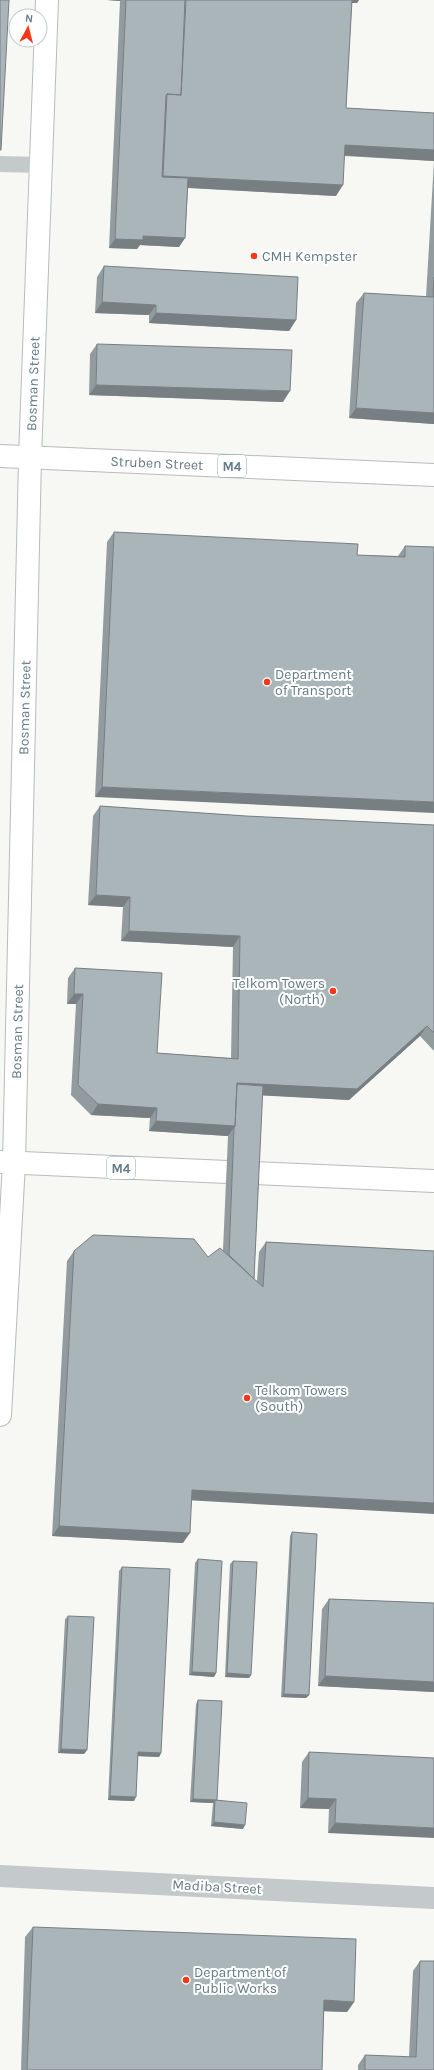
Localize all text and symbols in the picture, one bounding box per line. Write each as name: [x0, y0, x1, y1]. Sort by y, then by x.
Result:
north arrow: [8, 8, 48, 48]
text: N: [24, 12, 34, 26]
place label: CMH Kempster: [262, 248, 358, 265]
marker: CMH Kempster: [249, 251, 259, 261]
street label: Bosman Street: [23, 336, 43, 431]
street label: Struben Street: [110, 452, 204, 473]
road number: M4: [218, 455, 246, 477]
street label: Bosman Street: [15, 660, 34, 755]
place label: Department of Transport: [275, 666, 352, 699]
marker: Department of Transport: [262, 677, 272, 687]
place label: Telkom Towers (North): [233, 975, 325, 1008]
street label: Bosman Street: [7, 984, 27, 1079]
marker: Telkom Towers (North): [328, 986, 338, 996]
road number: M4: [107, 1157, 135, 1179]
place label: Telkom Towers (South): [255, 1382, 347, 1415]
marker: Telkom Towers (South): [242, 1393, 252, 1403]
street label: Madiba Street: [172, 1876, 262, 1898]
place label: Department of Public Works: [194, 1964, 287, 1997]
marker: Department of Public Works: [181, 1975, 191, 1985]

